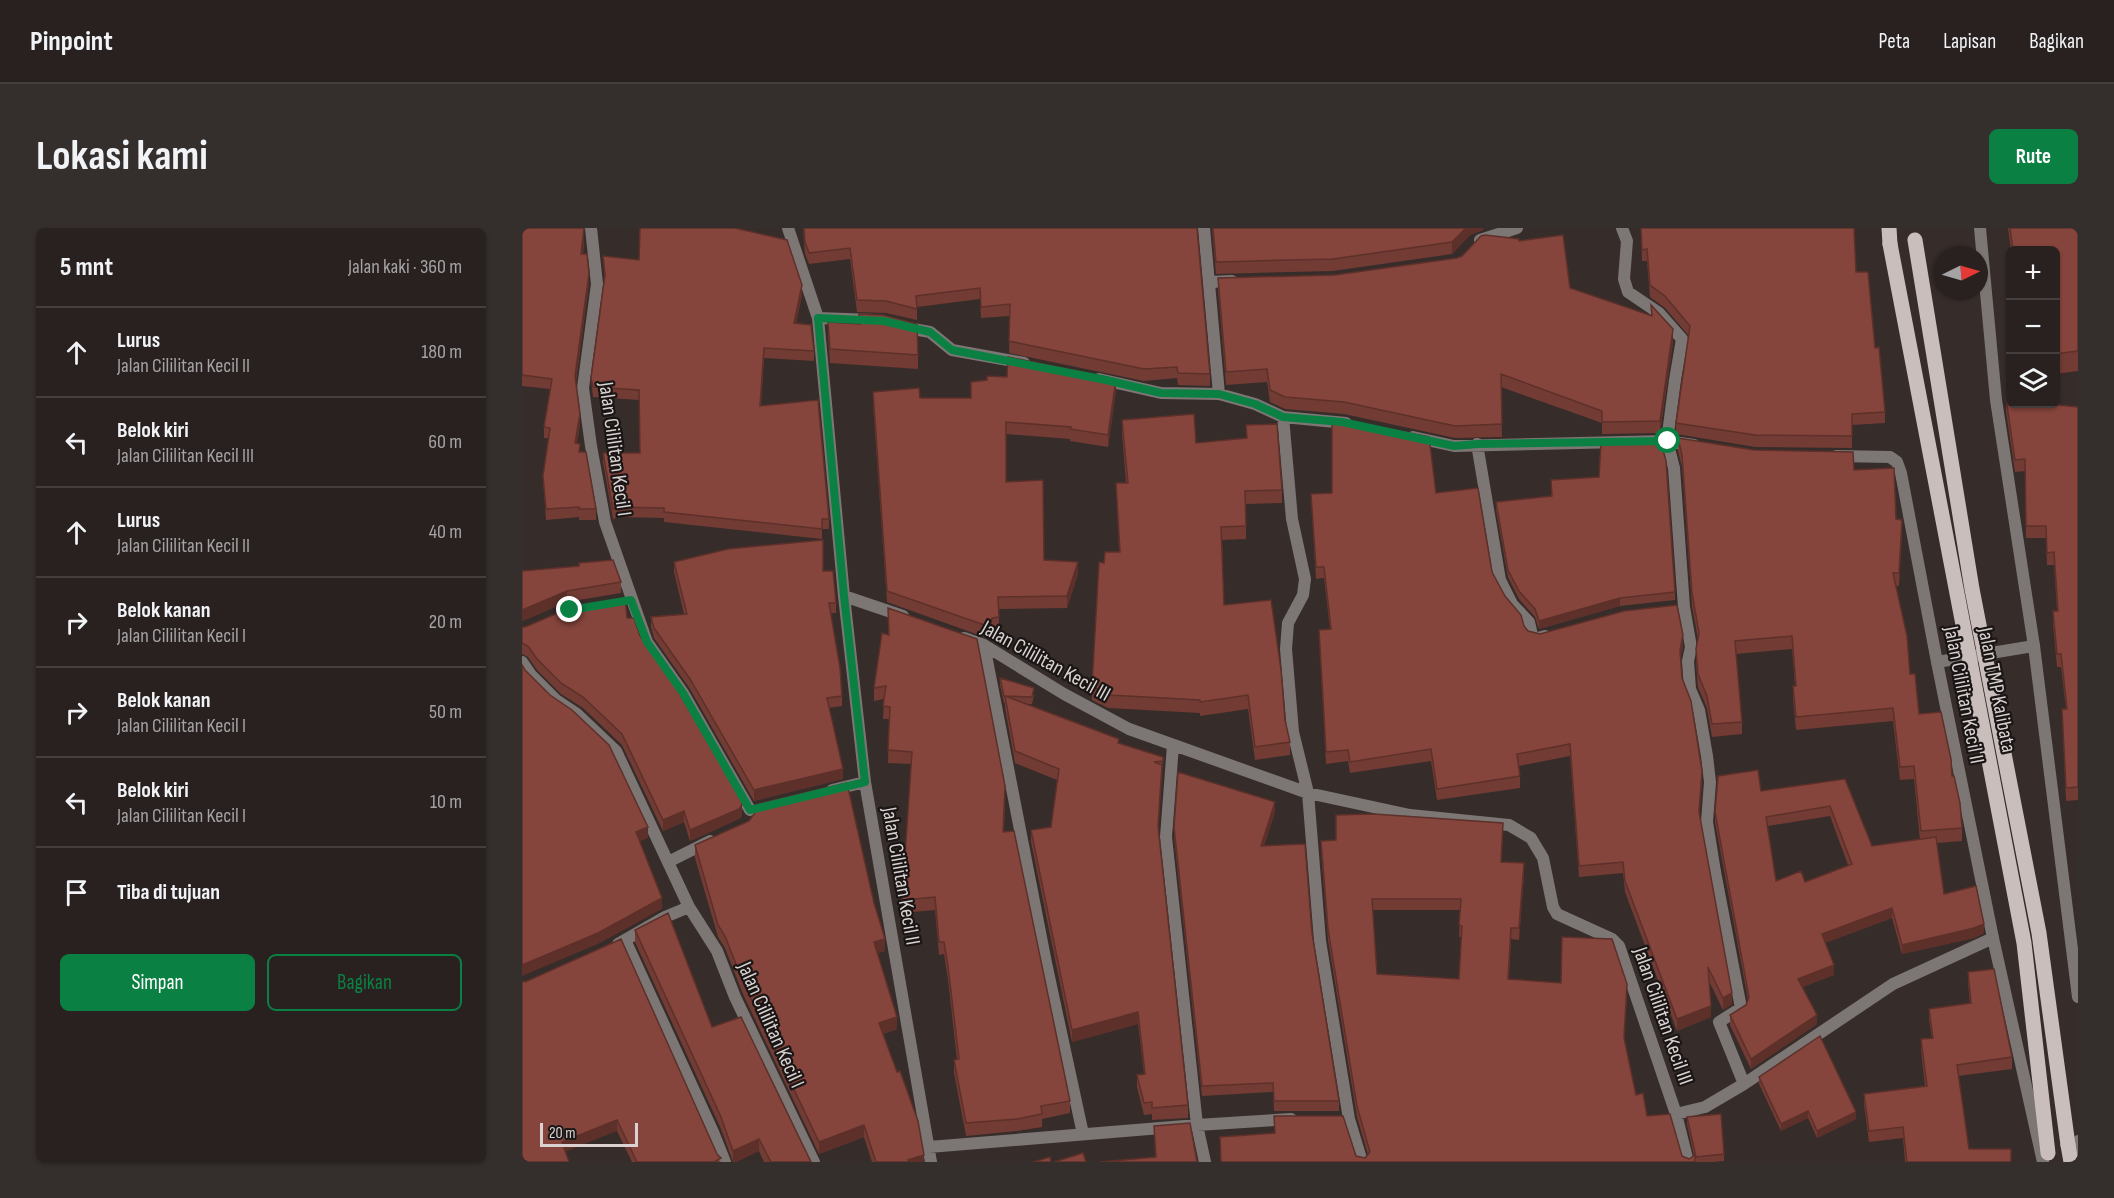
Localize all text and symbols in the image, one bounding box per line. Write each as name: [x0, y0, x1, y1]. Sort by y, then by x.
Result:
text: Pinpoint: [30, 25, 113, 58]
text: Peta: [1879, 29, 1910, 54]
text: Lapisan: [1943, 29, 1996, 54]
text: Bagikan: [2029, 29, 2084, 54]
button: Rute: [1989, 129, 2078, 184]
text: Lokasi kami: [36, 131, 208, 182]
north arrow: [1934, 246, 1988, 300]
map controls: [2006, 246, 2060, 408]
button: +: [2006, 246, 2060, 300]
text: 5 mnt: [60, 252, 113, 283]
text: Jalan kaki · 360 m: [348, 255, 462, 279]
button: −: [2006, 300, 2060, 354]
text: Lurus: [117, 327, 160, 354]
icon: ahead: [60, 336, 93, 369]
text: 180 m: [421, 340, 462, 364]
text: Jalan Cililitan Kecil II: [117, 354, 250, 378]
button: layers: [2006, 354, 2060, 408]
street label: Jalan Cililitan Kecil I: [593, 379, 637, 518]
text: Belok kiri: [117, 417, 189, 444]
icon: left: [60, 426, 93, 459]
route start: [1654, 427, 1680, 453]
text: 60 m: [428, 430, 462, 454]
text: Jalan Cililitan Kecil III: [117, 444, 254, 468]
text: Lurus: [117, 507, 160, 534]
icon: ahead: [60, 516, 93, 549]
text: 40 m: [429, 520, 462, 544]
text: Jalan Cililitan Kecil II: [117, 534, 250, 558]
route end: [556, 596, 582, 622]
text: Belok kanan: [117, 597, 210, 624]
icon: right: [60, 606, 93, 639]
text: 20 m: [429, 610, 462, 634]
street label: Jalan Cililitan Kecil III: [976, 615, 1115, 707]
street label: Jalan Cililitan Kecil II: [1938, 623, 1990, 766]
text: Jalan Cililitan Kecil I: [117, 624, 246, 648]
street label: Jalan TMP Kalibata: [1972, 624, 2021, 755]
text: Belok kanan: [117, 687, 210, 714]
icon: right: [60, 696, 93, 729]
text: 50 m: [429, 700, 462, 724]
text: Jalan Cililitan Kecil I: [117, 714, 246, 738]
text: Belok kiri: [117, 777, 189, 804]
icon: left: [60, 786, 93, 819]
text: 10 m: [430, 790, 462, 814]
text: Jalan Cililitan Kecil I: [117, 804, 246, 828]
street label: Jalan Cililitan Kecil II: [876, 804, 925, 947]
icon: arrive: [60, 876, 93, 909]
text: Tiba di tujuan: [117, 879, 220, 906]
street label: Jalan Cililitan Kecil III: [1627, 943, 1698, 1088]
button: Simpan: [60, 954, 255, 1011]
button: Bagikan: [267, 954, 462, 1011]
street label: Jalan Cililitan Kecil I: [732, 957, 810, 1092]
scale bar: [540, 1120, 638, 1148]
text: 20 m: [549, 1124, 576, 1143]

